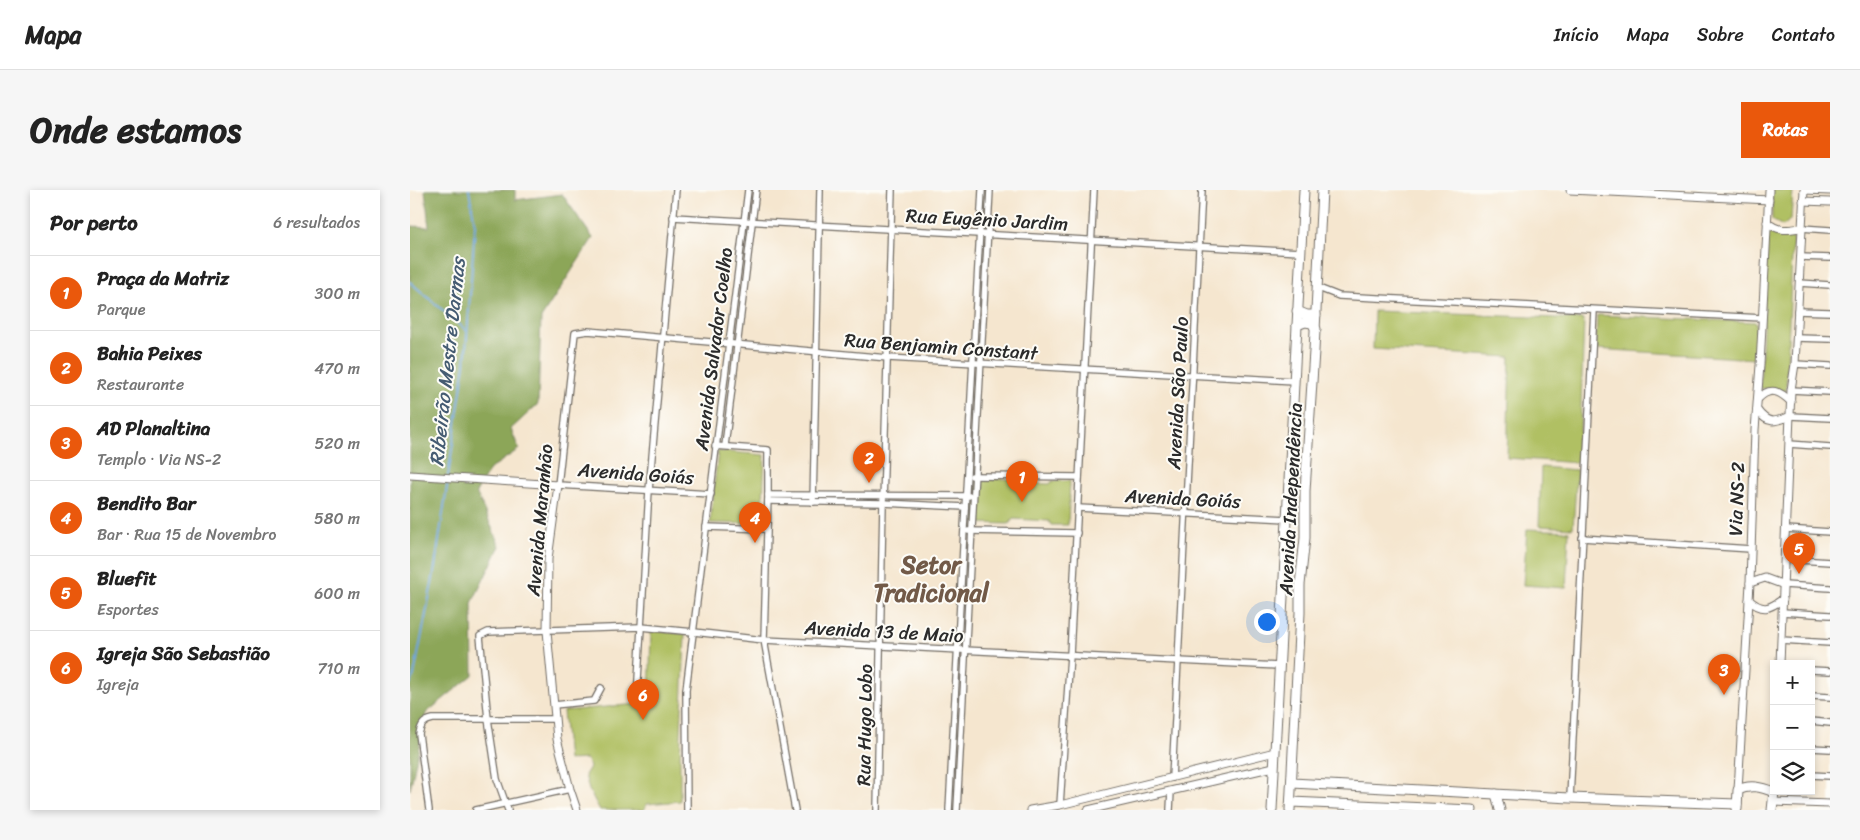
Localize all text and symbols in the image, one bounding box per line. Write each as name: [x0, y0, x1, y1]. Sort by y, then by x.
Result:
text: Mapa: [25, 14, 81, 56]
text: Início: [1554, 19, 1599, 51]
text: Mapa: [1627, 19, 1669, 51]
text: Sobre: [1697, 19, 1744, 51]
text: Contato: [1772, 19, 1835, 51]
text: Onde estamos: [30, 99, 241, 161]
button: Rotas: [1741, 102, 1830, 158]
street label: Rua Eugênio Jardim: [905, 199, 1069, 240]
text: Por perto: [50, 204, 138, 242]
text: 6 resultados: [273, 208, 360, 237]
street label: Avenida Salvador Coelho: [685, 246, 742, 454]
water label: Ribeirão Mestre Darmas: [419, 253, 476, 468]
text: Praça da Matriz: [97, 262, 229, 295]
text: 1: [63, 279, 69, 308]
text: 300 m: [315, 279, 360, 308]
text: Parque: [97, 295, 145, 324]
street label: Avenida São Paulo: [1157, 315, 1198, 471]
street label: Rua Benjamin Constant: [843, 323, 1040, 370]
text: Bahia Peixes: [97, 337, 202, 370]
text: 2: [61, 354, 71, 383]
text: 470 m: [314, 354, 360, 383]
text: Restaurante: [97, 370, 184, 399]
street label: Avenida Independência: [1269, 401, 1312, 597]
text: AD Planaltina: [97, 412, 210, 445]
text: 3: [62, 429, 70, 458]
text: 520 m: [314, 429, 360, 458]
pin: 2: [853, 442, 885, 483]
street label: Avenida Maranhão: [516, 443, 563, 598]
text: Templo · Via NS-2: [97, 445, 221, 474]
street label: Avenida Goiás: [576, 453, 695, 494]
pin: 1: [1006, 461, 1038, 502]
street label: Via NS-2: [1719, 461, 1754, 537]
street label: Avenida Goiás: [1123, 479, 1242, 518]
text: Bendito Bar: [97, 487, 196, 520]
pin: 4: [739, 502, 771, 543]
text: 4: [61, 504, 71, 533]
text: 580 m: [314, 504, 360, 533]
text: Bar · Rua 15 de Novembro: [97, 520, 276, 549]
pin: 5: [1783, 533, 1815, 574]
district label: Setor Tradicional: [874, 544, 990, 614]
text: Bluefit: [97, 562, 157, 595]
text: 5: [61, 579, 71, 608]
text: 600 m: [314, 579, 360, 608]
text: Esportes: [97, 595, 159, 624]
your location: [1254, 609, 1280, 635]
street label: Avenida 13 de Maio: [803, 611, 965, 652]
text: Igreja São Sebastião: [97, 637, 270, 670]
text: 6: [61, 654, 71, 683]
text: 710 m: [317, 654, 360, 683]
pin: 3: [1708, 654, 1740, 695]
map controls: [1770, 660, 1815, 795]
button: +: [1770, 660, 1815, 705]
street label: Rua Hugo Lobo: [847, 664, 882, 786]
text: Igreja: [97, 670, 139, 699]
pin: 6: [627, 679, 659, 720]
button: −: [1770, 705, 1815, 750]
button: layers: [1770, 750, 1815, 795]

